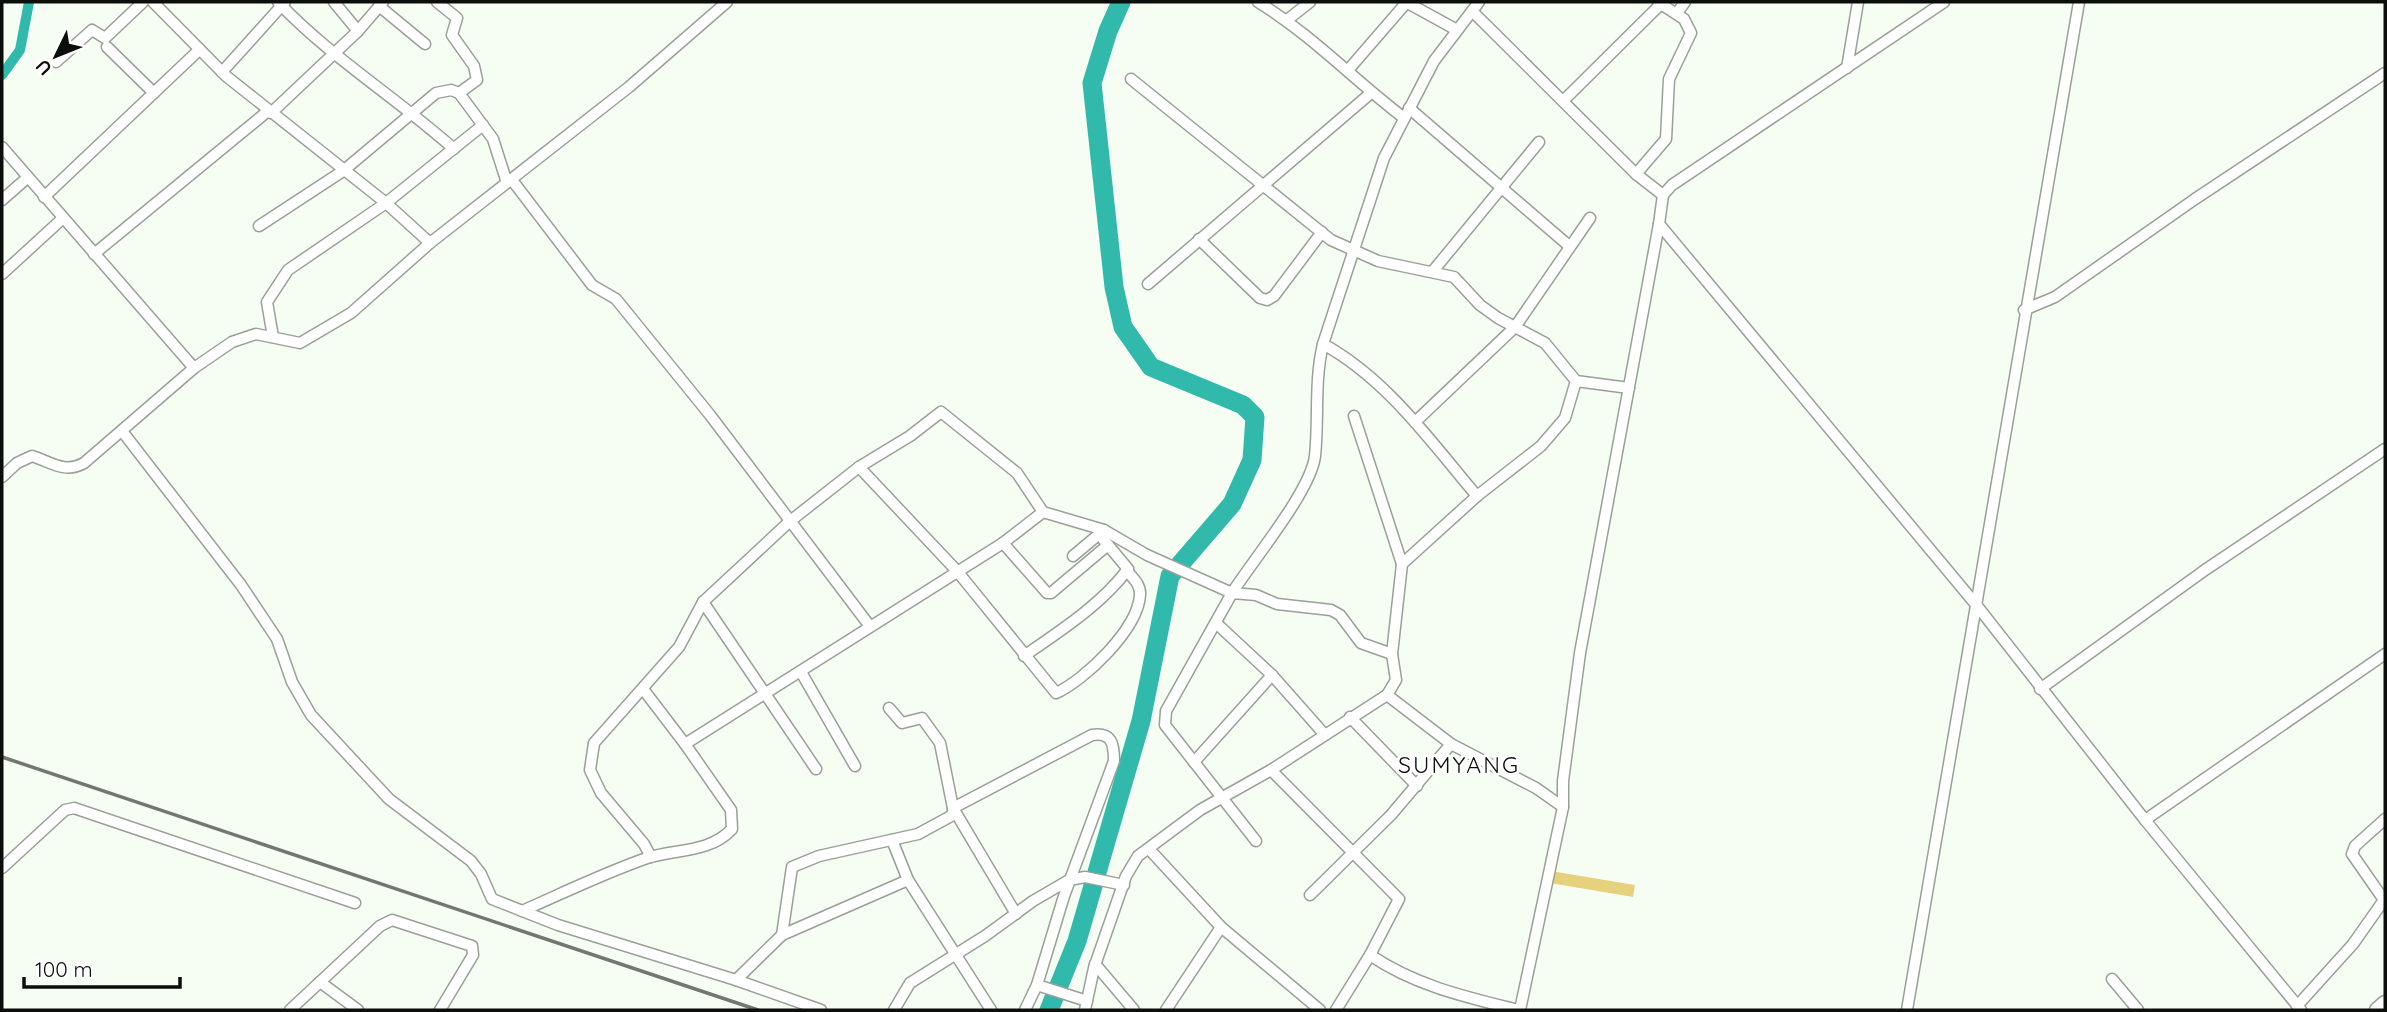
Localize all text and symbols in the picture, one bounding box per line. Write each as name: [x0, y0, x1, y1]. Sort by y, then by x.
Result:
north arrow: [21, 21, 91, 91]
text: U: [30, 55, 57, 81]
district label: SUMYANG: [1398, 750, 1520, 779]
scale bar: [24, 946, 180, 990]
text: 100 m: [35, 956, 93, 982]

